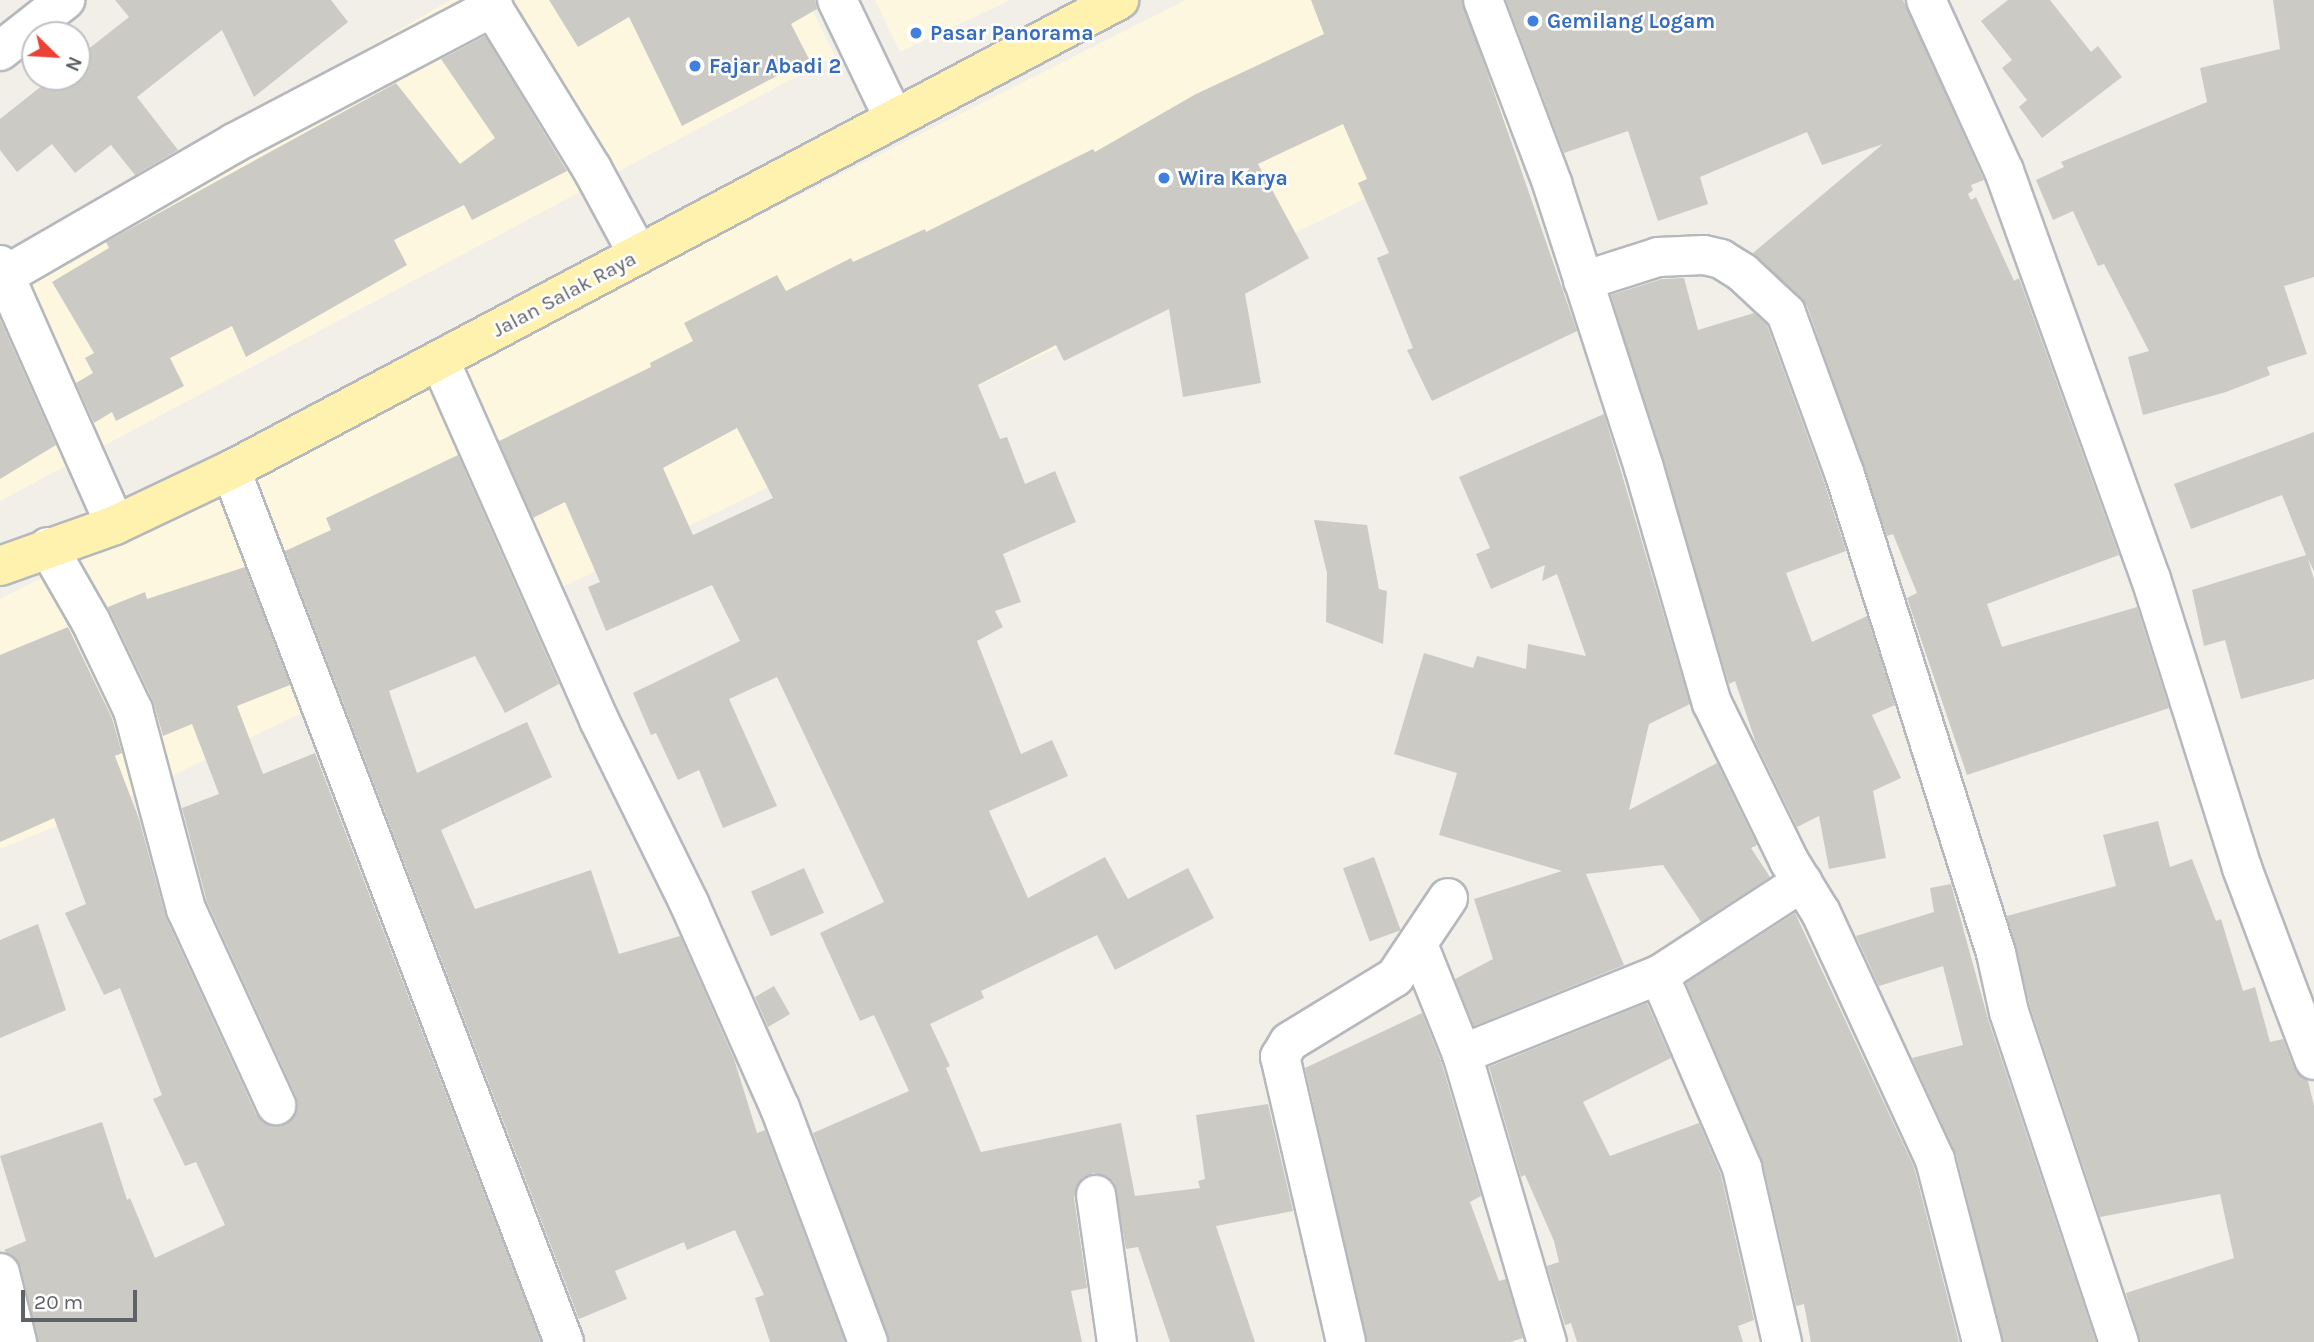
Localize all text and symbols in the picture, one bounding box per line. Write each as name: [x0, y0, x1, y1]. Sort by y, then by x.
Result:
place label: Gemilang Logam: [1547, 8, 1715, 34]
marker: Gemilang Logam: [1525, 13, 1541, 29]
place label: Pasar Panorama: [930, 20, 1094, 46]
north arrow: [21, 21, 91, 91]
marker: Pasar Panorama: [908, 25, 924, 41]
text: N: [61, 53, 86, 74]
place label: Fajar Abadi 2: [709, 53, 841, 79]
marker: Fajar Abadi 2: [687, 58, 703, 74]
place label: Wira Karya: [1178, 165, 1288, 191]
marker: Wira Karya: [1156, 170, 1172, 186]
street label: Jalan Salak Raya: [488, 245, 640, 343]
scale bar: [24, 1276, 140, 1320]
text: 20 m: [34, 1290, 83, 1314]

